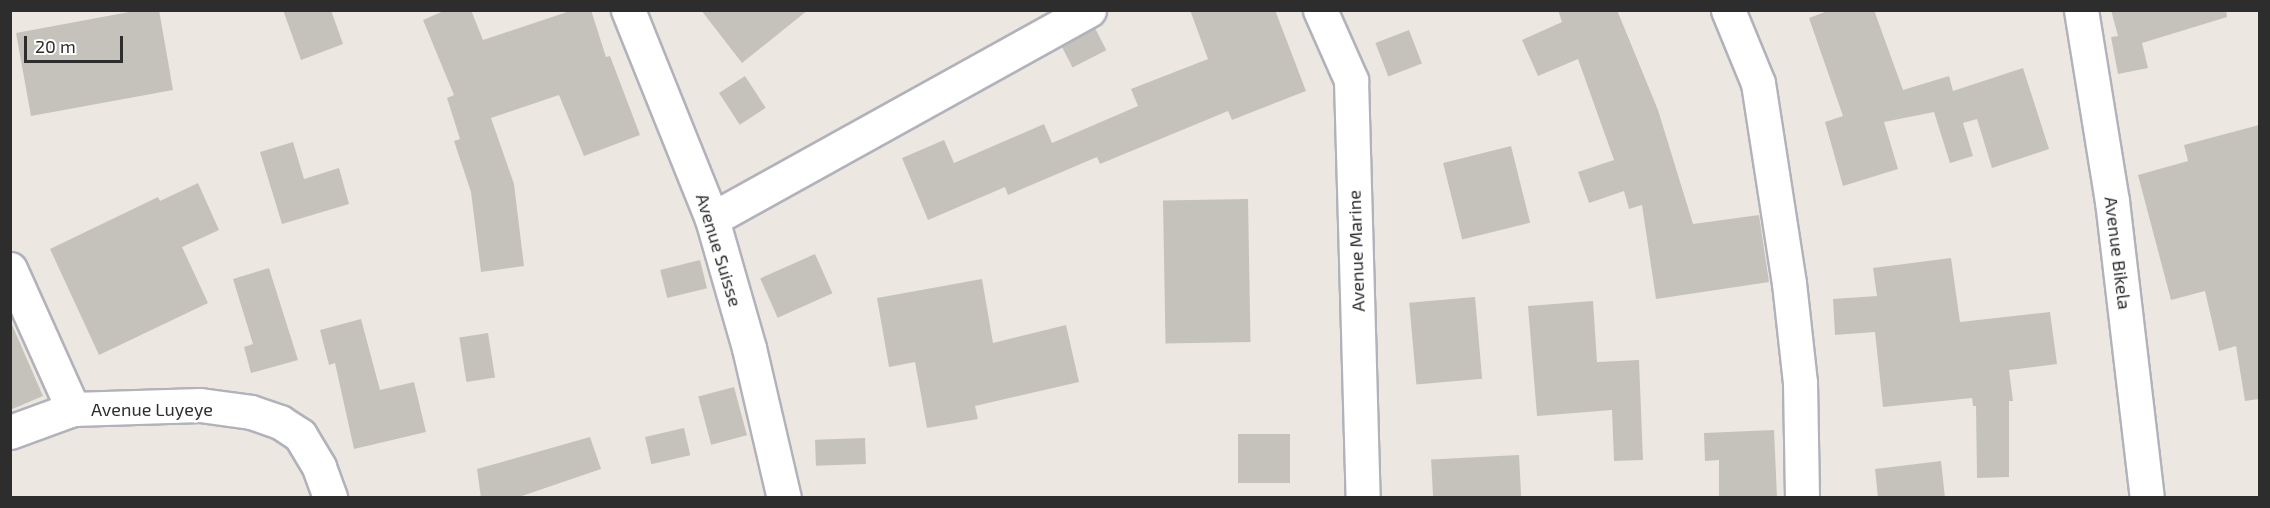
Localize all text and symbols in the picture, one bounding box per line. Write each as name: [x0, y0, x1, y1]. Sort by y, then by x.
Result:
scale bar: [27, 24, 126, 62]
text: 20 m: [35, 35, 76, 57]
street label: Avenue Marine: [1343, 190, 1369, 312]
street label: Avenue Suisse: [692, 191, 746, 309]
street label: Avenue Bikela: [2100, 195, 2136, 311]
street label: Avenue Luyeye: [91, 398, 213, 420]

